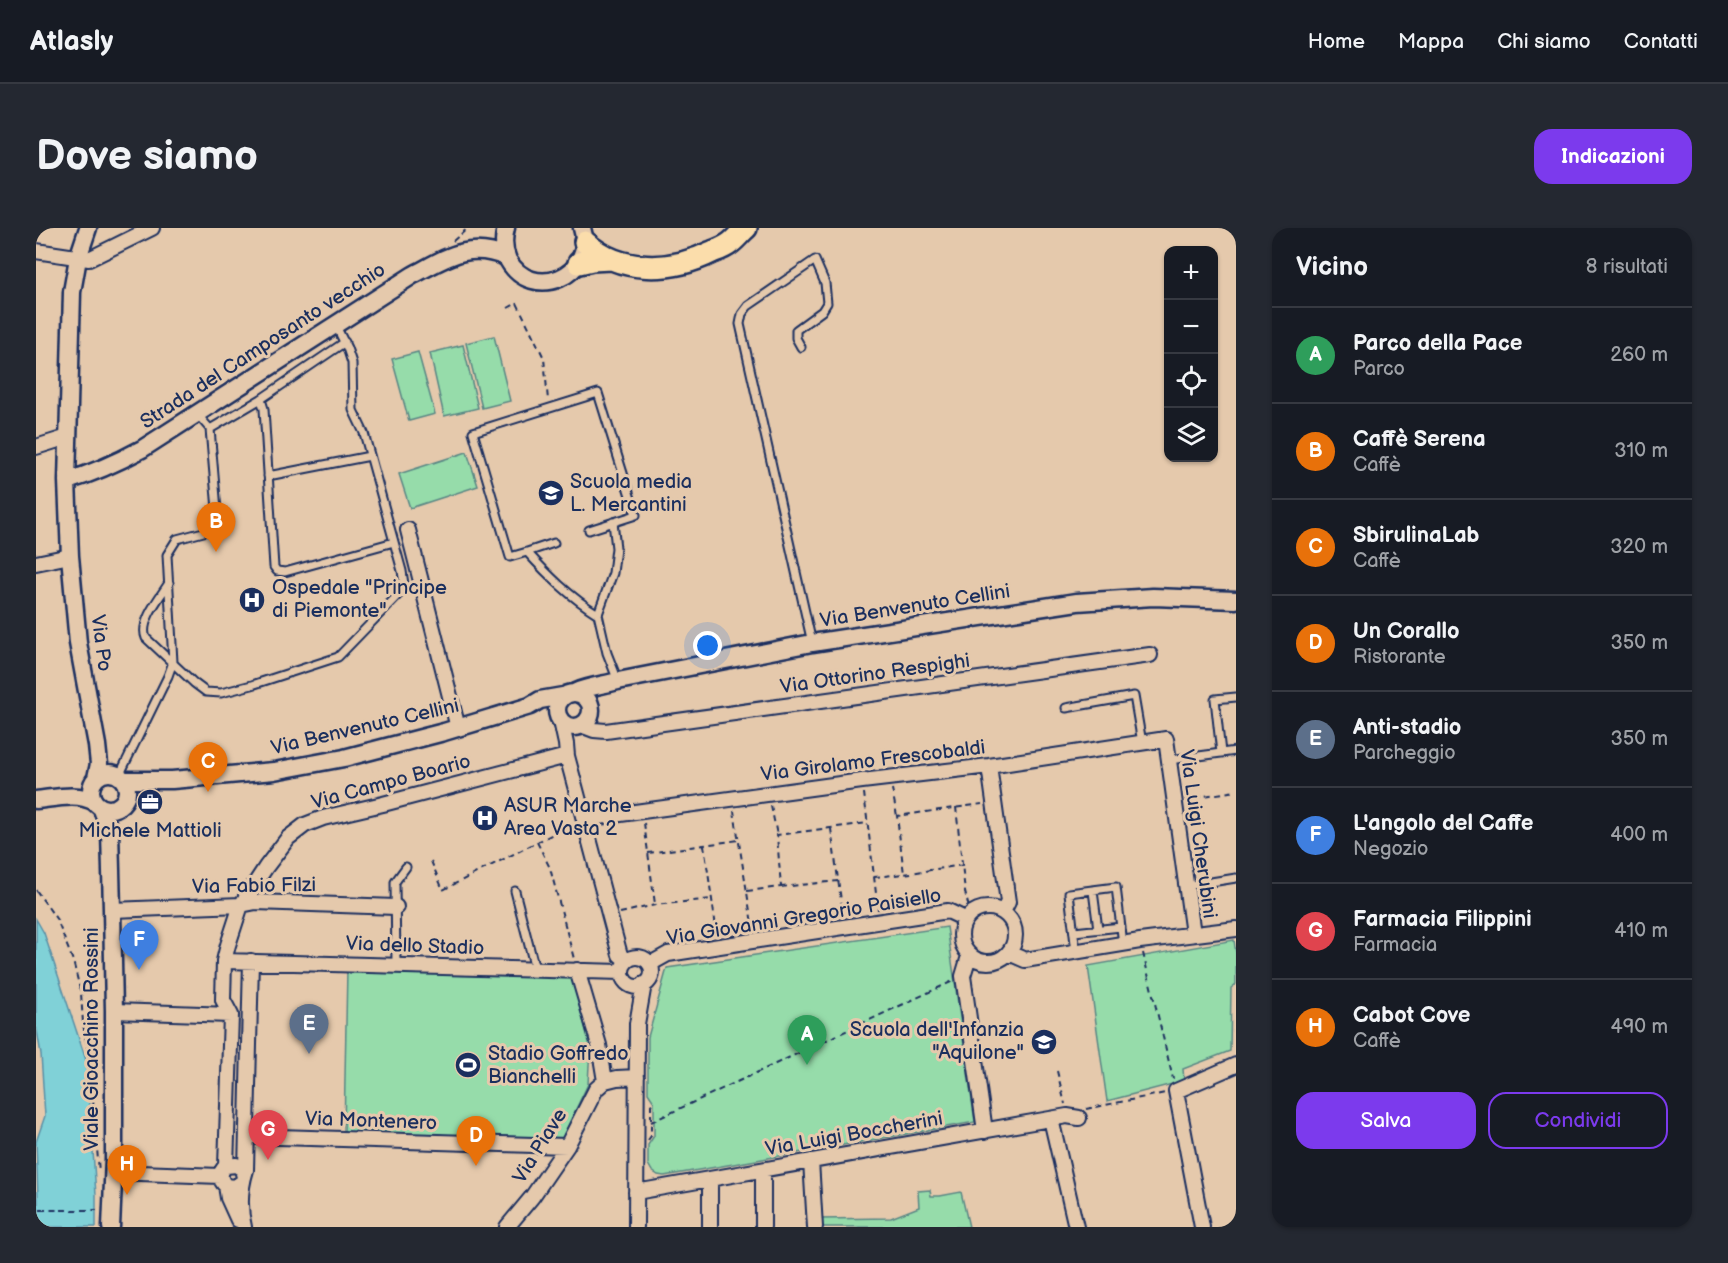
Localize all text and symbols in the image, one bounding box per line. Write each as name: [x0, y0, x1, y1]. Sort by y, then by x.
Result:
text: Atlasly: [30, 25, 113, 58]
text: Home: [1308, 29, 1365, 54]
text: Mappa: [1398, 29, 1464, 54]
text: Chi siamo: [1497, 29, 1591, 54]
text: Contatti: [1624, 29, 1698, 54]
button: Indicazioni: [1534, 129, 1692, 184]
text: Dove siamo: [36, 131, 258, 182]
map controls: [1164, 246, 1218, 462]
button: +: [1164, 246, 1218, 300]
text: Vicino: [1296, 252, 1368, 283]
text: 8 risultati: [1586, 255, 1668, 279]
street label: Strada del Camposanto vecchio: [136, 258, 390, 434]
button: −: [1164, 300, 1218, 354]
text: Parco della Pace: [1353, 330, 1522, 357]
text: A: [1309, 343, 1322, 367]
text: 260 m: [1610, 343, 1668, 367]
button: locate: [1164, 354, 1218, 408]
text: Parco: [1353, 357, 1405, 381]
button: layers: [1164, 408, 1218, 462]
text: Caffè Serena: [1353, 426, 1486, 453]
text: B: [1308, 439, 1323, 463]
text: 310 m: [1614, 439, 1668, 463]
text: Caffè: [1353, 453, 1401, 477]
place label: Scuola media L. Mercantini: [570, 470, 692, 517]
school or university icon: Scuola media L. Mercantini: [536, 478, 566, 508]
pin: B: [196, 502, 236, 552]
text: SbirulinaLab: [1353, 522, 1480, 549]
text: C: [1308, 535, 1323, 559]
text: 320 m: [1610, 535, 1668, 559]
text: Caffè: [1353, 549, 1401, 573]
place label: Ospedale "Principe di Piemonte": [272, 576, 447, 623]
street label: Via Benvenuto Cellini: [818, 579, 1012, 633]
hospital icon: Ospedale "Principe di Piemonte": [237, 585, 267, 615]
street label: Via Po: [86, 613, 116, 673]
text: Un Corallo: [1353, 618, 1460, 645]
your location: [693, 631, 722, 660]
text: D: [1309, 631, 1322, 655]
text: 350 m: [1611, 631, 1668, 655]
text: Ristorante: [1353, 645, 1446, 669]
street label: Via Ottorino Respighi: [778, 649, 972, 699]
street label: Via Benvenuto Cellini: [269, 694, 461, 760]
text: Anti-stadio: [1353, 714, 1461, 741]
text: E: [1309, 727, 1322, 751]
text: 350 m: [1611, 727, 1668, 751]
street label: Via Girolamo Frescobaldi: [759, 735, 987, 787]
text: Parcheggio: [1353, 741, 1456, 765]
pin: C: [188, 742, 228, 792]
street label: Via Luigi Cherubini: [1174, 748, 1222, 920]
street label: Via Campo Boario: [309, 749, 473, 815]
office icon: Michele Mattioli: [135, 787, 165, 817]
place label: ASUR Marche Area Vasta 2: [504, 794, 632, 841]
hospital icon: ASUR Marche Area Vasta 2: [470, 803, 500, 833]
text: L'angolo del Caffe: [1353, 810, 1534, 837]
place label: Michele Mattioli: [78, 819, 222, 843]
text: F: [1309, 823, 1322, 847]
text: 400 m: [1610, 823, 1668, 847]
text: Negozio: [1353, 837, 1428, 861]
street label: Via Fabio Filzi: [192, 873, 316, 899]
street label: Via Giovanni Gregorio Paisiello: [665, 883, 943, 951]
text: Farmacia Filippini: [1353, 906, 1532, 933]
text: G: [1308, 919, 1323, 943]
text: 410 m: [1614, 919, 1668, 943]
pin: F: [120, 920, 158, 970]
street label: Viale Gioacchino Rossini: [80, 927, 104, 1151]
street label: Via dello Stadio: [345, 932, 485, 960]
text: Farmacia: [1353, 933, 1437, 957]
text: Cabot Cove: [1353, 1002, 1471, 1029]
pin: E: [290, 1004, 328, 1054]
text: H: [1308, 1015, 1323, 1039]
text: 490 m: [1611, 1015, 1668, 1039]
pin: A: [788, 1016, 826, 1065]
place label: Scuola dell'Infanzia "Aquilone": [850, 1018, 1024, 1065]
school or university icon: Scuola dell'Infanzia "Aquilone": [1029, 1027, 1059, 1057]
text: Caffè: [1353, 1029, 1401, 1053]
place label: Stadio Goffredo Bianchelli: [488, 1042, 629, 1089]
sports icon: Stadio Goffredo Bianchelli: [453, 1050, 483, 1080]
button: Salva: [1296, 1092, 1476, 1149]
button: Condividi: [1488, 1092, 1668, 1149]
street label: Via Piave: [508, 1104, 572, 1188]
street label: Via Montenero: [304, 1107, 438, 1135]
street label: Via Luigi Boccherini: [763, 1107, 945, 1161]
pin: G: [248, 1110, 288, 1160]
pin: D: [456, 1116, 496, 1166]
pin: H: [108, 1146, 146, 1195]

